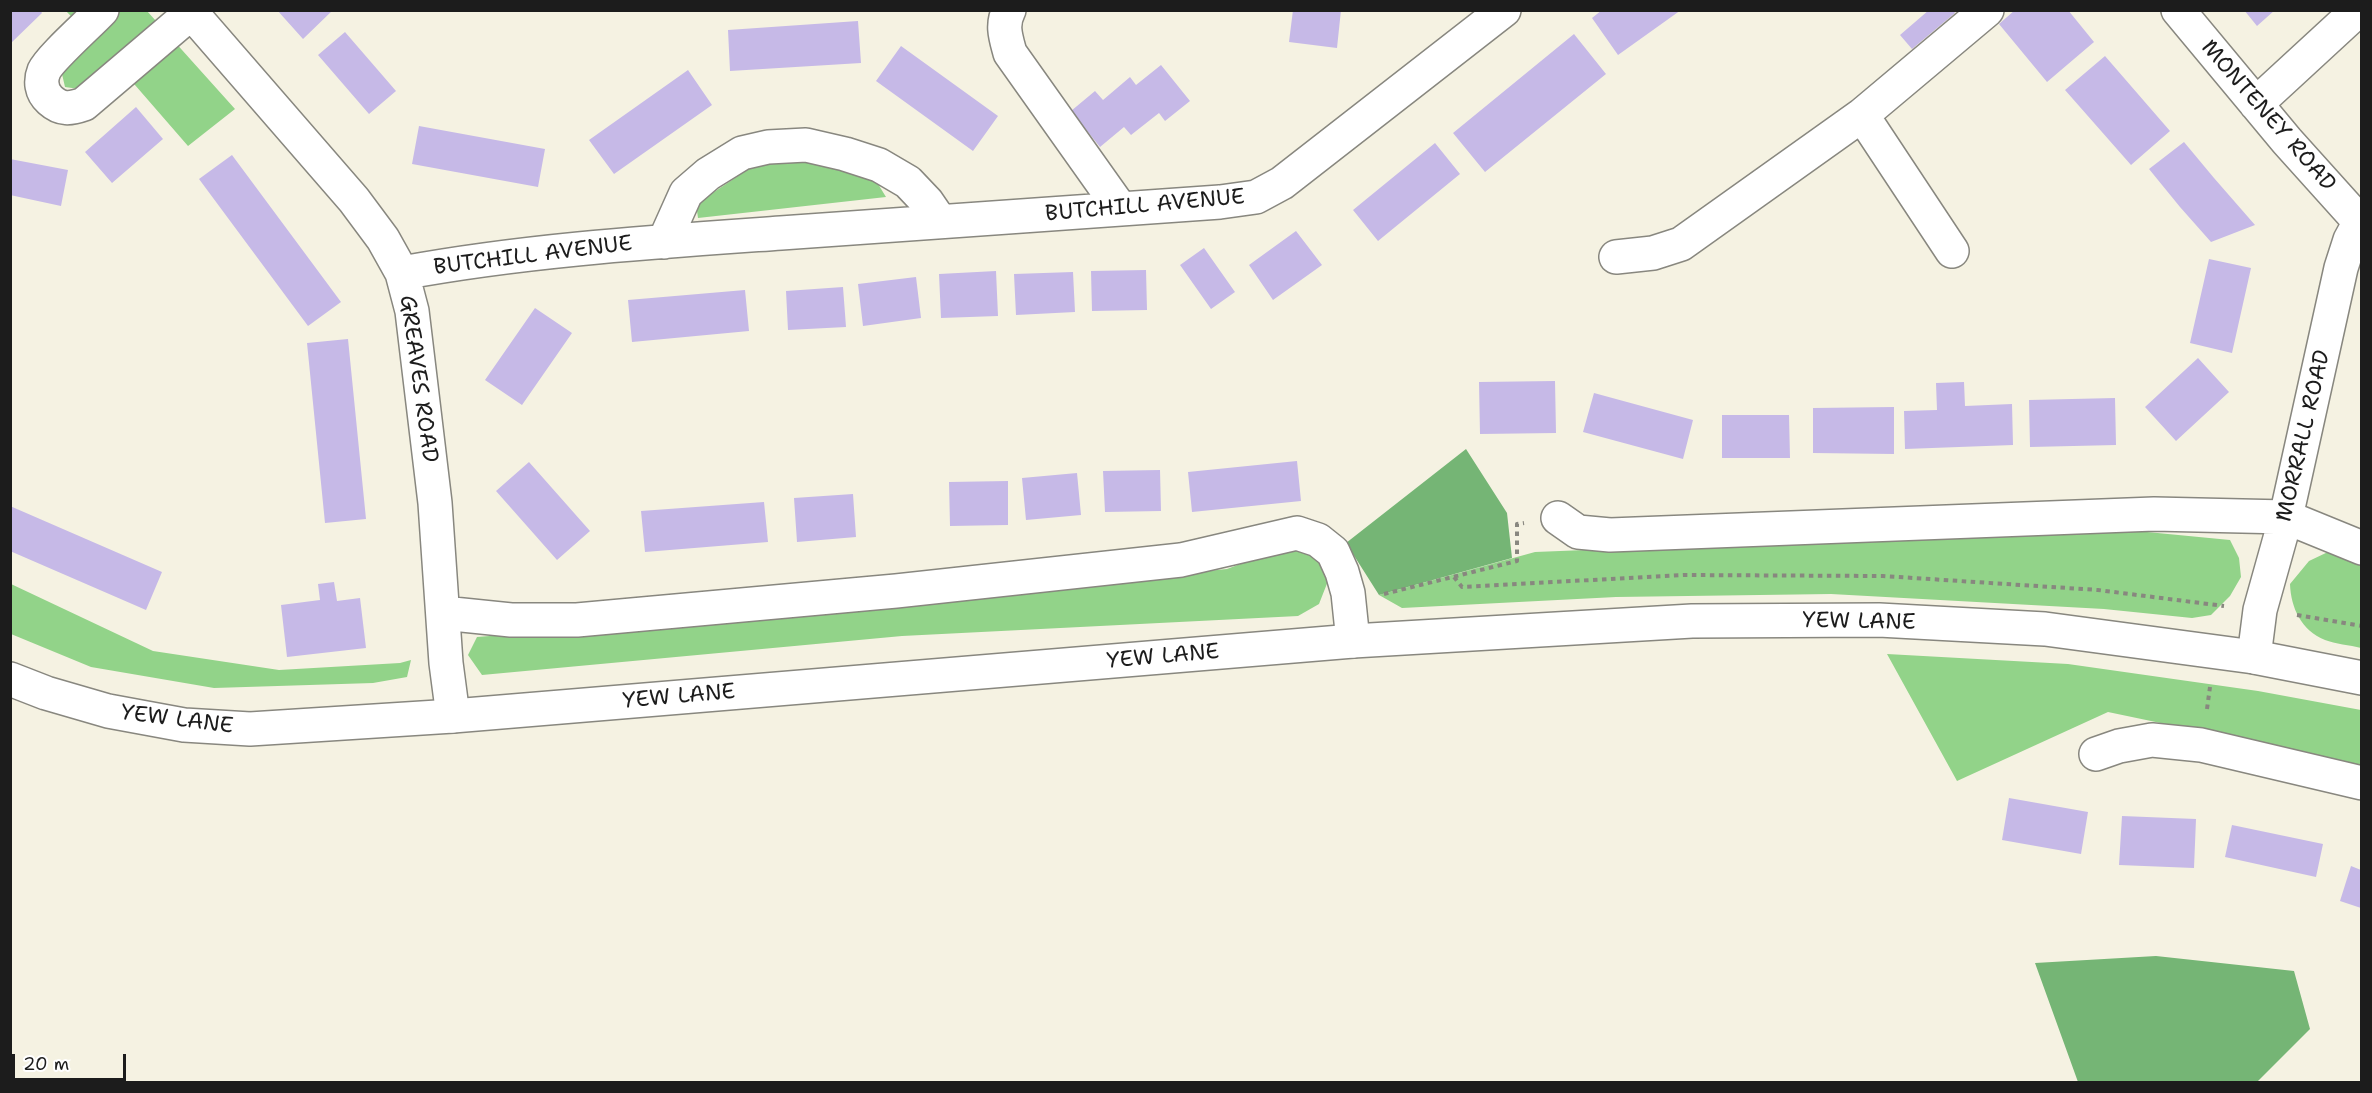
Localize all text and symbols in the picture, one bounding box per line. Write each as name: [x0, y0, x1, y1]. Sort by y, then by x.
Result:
street label: MONTENEY ROAD: [2195, 35, 2341, 197]
street label: BUTCHILL AVENUE: [1044, 184, 1246, 228]
street label: BUTCHILL AVENUE: [432, 231, 634, 281]
street label: GREAVES ROAD: [393, 294, 443, 464]
street label: MORRALL ROAD: [2271, 348, 2337, 524]
street label: YEW LANE: [1802, 608, 1916, 636]
street label: YEW LANE: [1106, 639, 1220, 675]
street label: YEW LANE: [622, 679, 736, 715]
street label: YEW LANE: [119, 700, 235, 740]
scale bar: [15, 1042, 129, 1080]
text: 20 m: [23, 1052, 69, 1076]

